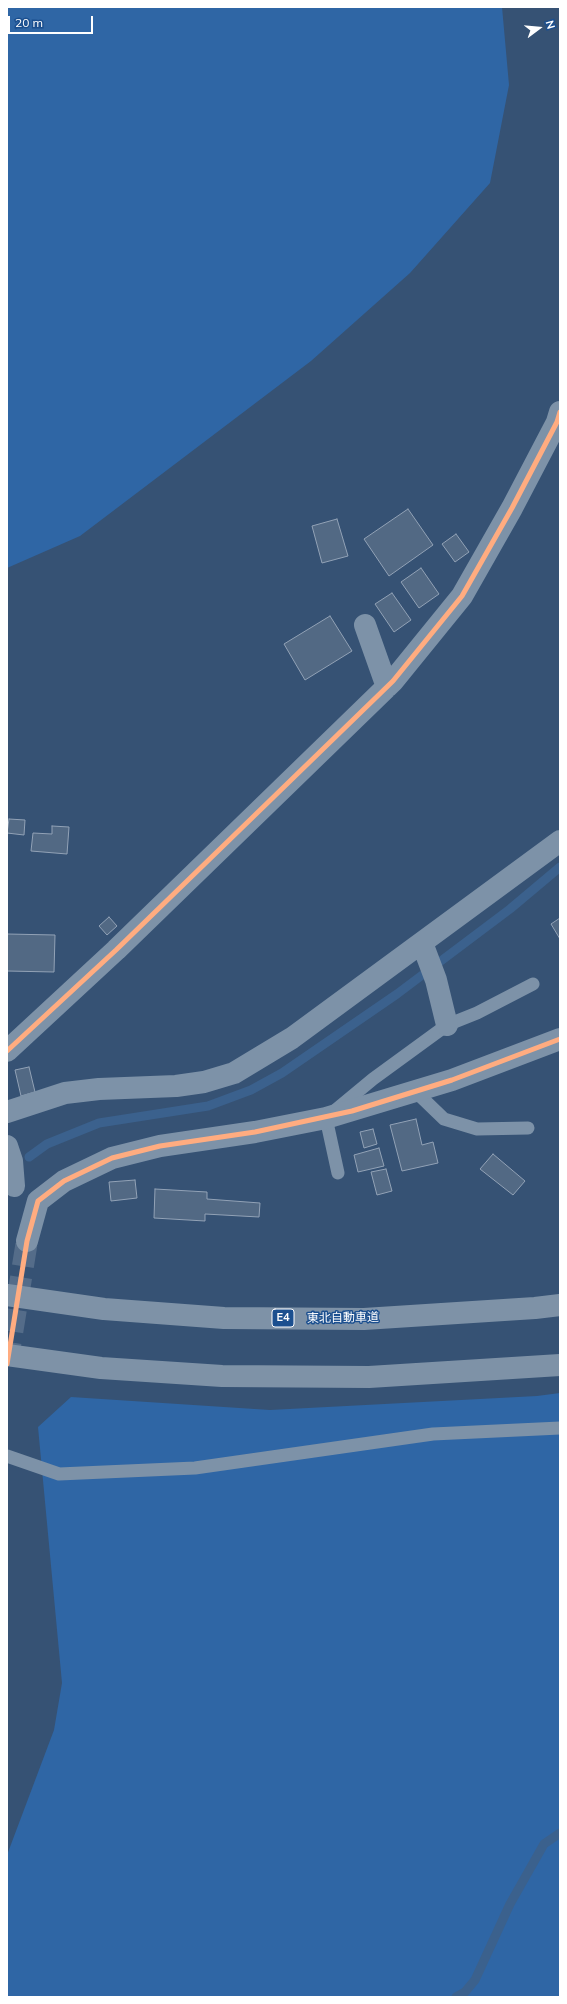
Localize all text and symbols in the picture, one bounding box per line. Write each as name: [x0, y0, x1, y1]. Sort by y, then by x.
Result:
scale bar: [10, 8, 95, 34]
north arrow: [519, 8, 559, 48]
text: 20 m: [15, 15, 43, 30]
text: N: [543, 19, 558, 31]
road number: E4: [272, 1309, 294, 1327]
street label: 東北自動車道: [307, 1310, 379, 1326]

